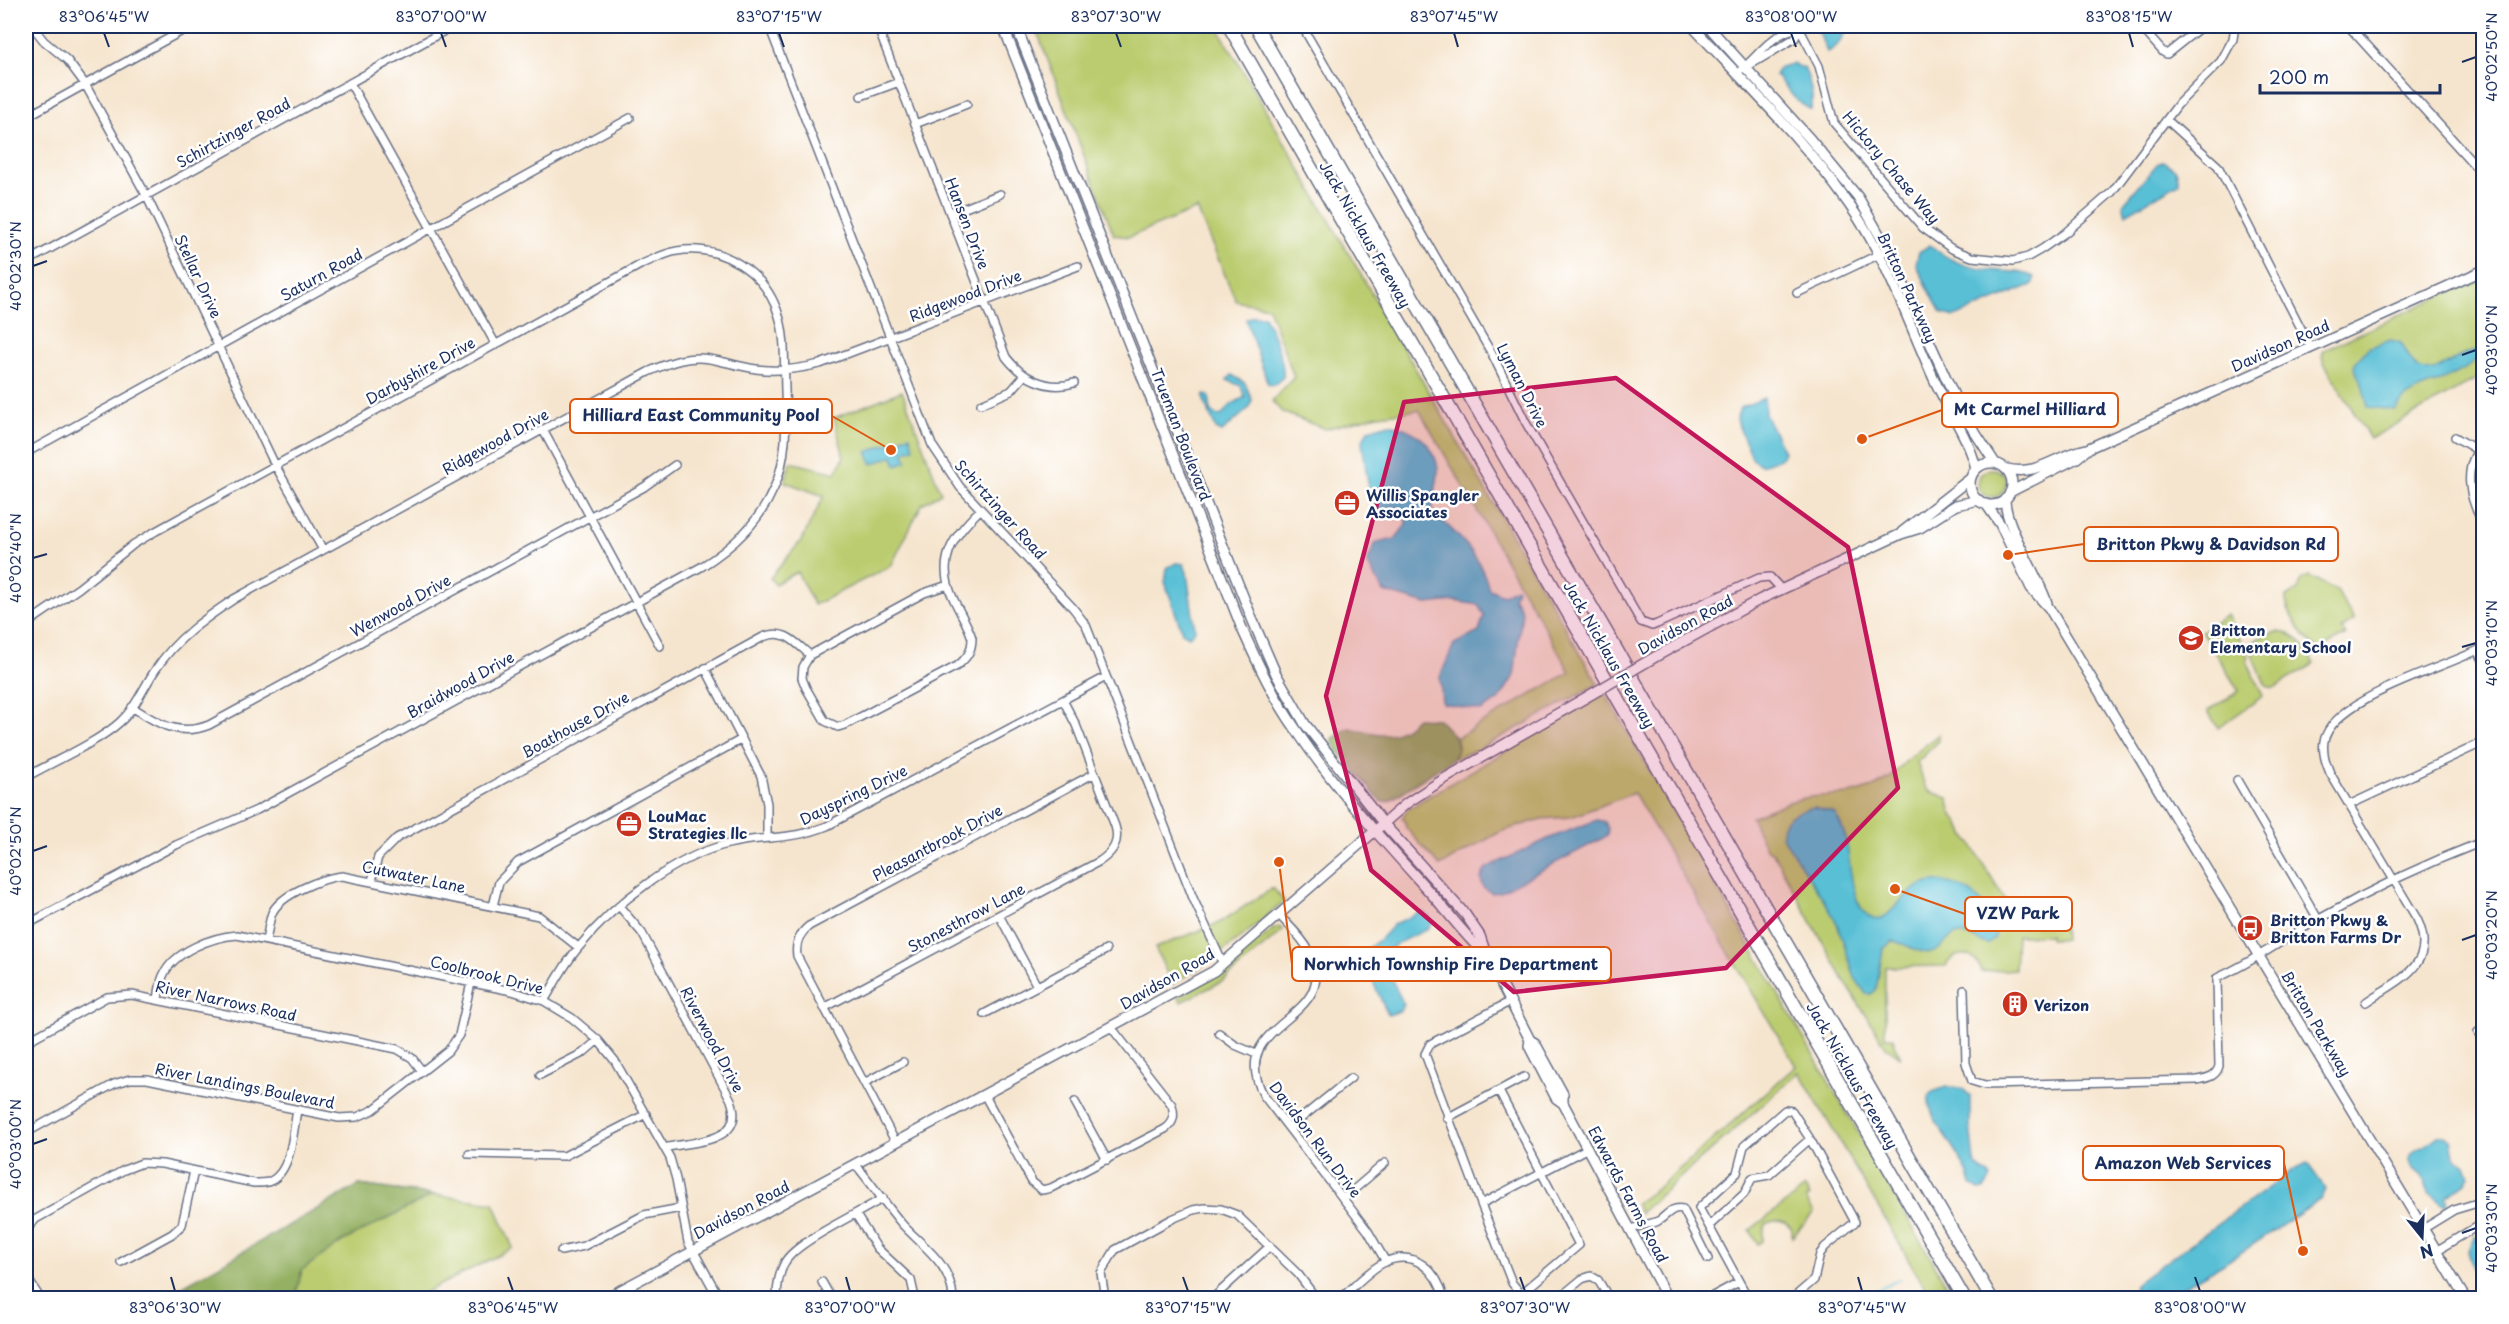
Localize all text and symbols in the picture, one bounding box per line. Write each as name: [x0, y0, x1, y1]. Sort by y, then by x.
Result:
text: 83°06'45"W: [59, 4, 150, 27]
text: 83°07'00"W: [395, 4, 487, 27]
text: 83°07'15"W: [736, 4, 823, 27]
text: 83°07'30"W: [1071, 4, 1162, 27]
text: 83°07'45"W: [1410, 4, 1499, 27]
text: 83°08'00"W: [1745, 4, 1838, 27]
text: 83°08'15"W: [2085, 4, 2173, 27]
text: 40°02'50"N: [2479, 12, 2502, 102]
scale bar: [2260, 57, 2440, 95]
text: 200 m: [2269, 63, 2329, 90]
street label: Schirtzinger Road: [172, 91, 294, 173]
street label: Hickory Chase Way: [1838, 105, 1946, 229]
street label: Jack Nicklaus Freeway: [1314, 156, 1418, 312]
street label: Hansen Drive: [940, 174, 996, 272]
text: 40°02'30"N: [3, 221, 26, 311]
street label: Britton Parkway: [1872, 228, 1944, 346]
street label: Stellar Drive: [169, 230, 229, 322]
street label: Saturn Road: [276, 242, 366, 306]
street label: Ridgewood Drive: [905, 263, 1025, 327]
text: 40°03'00"N: [2479, 305, 2502, 395]
street label: Davidson Road: [2227, 313, 2333, 377]
street label: Darbyshire Drive: [361, 330, 479, 410]
street label: Lyman Drive: [1492, 339, 1554, 431]
street label: Trueman Boulevard: [1146, 364, 1218, 504]
callout: Mt Carmel Hilliard: [1942, 393, 2118, 427]
text: Mt Carmel Hilliard: [1954, 396, 2107, 420]
callout: Hilliard East Community Pool: [570, 399, 832, 433]
street label: Ridgewood Drive: [437, 402, 553, 480]
text: Hilliard East Community Pool: [582, 402, 820, 426]
street label: Schirtzinger Road: [950, 454, 1052, 564]
place label: Willis Spangler Associates: [1366, 483, 1479, 523]
office icon: Willis Spangler Associates: [1332, 488, 1362, 518]
text: 40°02'40"N: [3, 513, 26, 603]
callout: Britton Pkwy & Davidson Rd: [2084, 527, 2338, 561]
text: Britton Pkwy & Davidson Rd: [2096, 531, 2326, 555]
street label: Wenwood Drive: [345, 568, 455, 642]
street label: Jack Nicklaus Freeway: [1558, 576, 1662, 732]
street label: Davidson Road: [1633, 588, 1737, 660]
text: 40°03'10"N: [2479, 600, 2502, 686]
place label: Britton Elementary School: [2210, 618, 2351, 658]
school or university icon: Britton Elementary School: [2176, 623, 2206, 653]
street label: Braidwood Drive: [402, 645, 518, 723]
street label: Boathouse Drive: [517, 685, 633, 763]
street label: Dayspring Drive: [795, 758, 911, 830]
street label: Pleasantbrook Drive: [868, 798, 1006, 886]
place label: LouMac Strategies llc: [648, 804, 747, 844]
text: 40°02'50"N: [3, 806, 26, 896]
office icon: LouMac Strategies llc: [614, 809, 644, 839]
street label: Cutwater Lane: [360, 854, 468, 898]
street label: Stonesthrow Lane: [903, 876, 1029, 958]
text: 40°03'20"N: [2479, 890, 2502, 980]
callout: VZW Park: [1965, 897, 2072, 931]
text: VZW Park: [1976, 900, 2060, 924]
place label: Britton Pkwy & Britton Farms Dr: [2270, 908, 2401, 948]
bus stop icon: Britton Pkwy & Britton Farms Dr: [2235, 913, 2265, 943]
street label: Davidson Road: [1115, 942, 1219, 1014]
callout: Norwhich Township Fire Department: [1292, 947, 1611, 981]
street label: Coolbrook Drive: [428, 949, 546, 999]
text: Norwhich Township Fire Department: [1304, 951, 1599, 975]
street label: Britton Parkway: [2276, 966, 2358, 1080]
street label: River Narrows Road: [153, 974, 299, 1026]
street label: Riverwood Drive: [675, 982, 751, 1096]
building icon: Verizon: [2000, 989, 2030, 1019]
place label: Verizon: [2034, 993, 2089, 1016]
street label: Jack Nicklaus Freeway: [1801, 997, 1905, 1153]
street label: River Landings Boulevard: [153, 1056, 337, 1114]
street label: Davidson Run Drive: [1264, 1076, 1368, 1202]
text: 40°03'00"N: [3, 1099, 26, 1189]
street label: Edwards Farms Road: [1583, 1122, 1675, 1266]
callout: Amazon Web Services: [2083, 1146, 2284, 1180]
text: Amazon Web Services: [2095, 1150, 2271, 1174]
street label: Davidson Road: [689, 1174, 793, 1244]
text: 40°03'30"N: [2479, 1183, 2502, 1273]
north arrow: [2392, 1207, 2452, 1267]
text: N: [2417, 1239, 2437, 1266]
text: 83°06'30"W: [129, 1295, 222, 1318]
text: 83°06'45"W: [468, 1295, 559, 1318]
text: 83°07'00"W: [804, 1295, 896, 1318]
text: 83°07'15"W: [1145, 1295, 1232, 1318]
text: 83°07'30"W: [1480, 1295, 1571, 1318]
text: 83°07'45"W: [1818, 1295, 1907, 1318]
text: 83°08'00"W: [2154, 1295, 2247, 1318]

